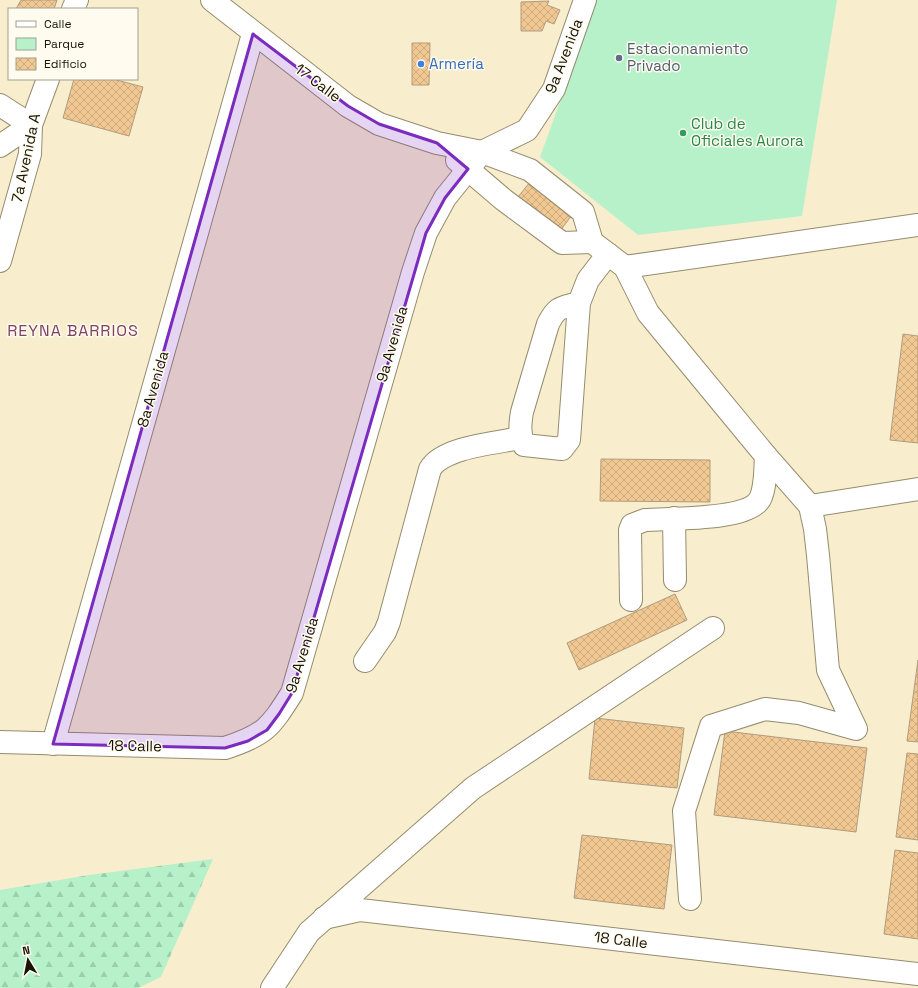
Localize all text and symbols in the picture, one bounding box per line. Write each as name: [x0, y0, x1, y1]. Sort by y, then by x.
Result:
legend: [8, 8, 138, 80]
street label: 9a Avenida: [541, 15, 587, 96]
text: Calle: [44, 16, 72, 32]
text: Parque: [44, 36, 84, 52]
place label: Estacionamiento Privado: [627, 39, 749, 75]
marker: Estacionamiento Privado: [614, 53, 624, 63]
place label: Armería: [429, 54, 484, 73]
text: Edificio: [44, 56, 87, 72]
street label: 17 Calle: [291, 59, 345, 106]
marker: Armería: [416, 59, 426, 69]
street label: 7a Avenida A: [7, 111, 44, 204]
place label: Club de Oficiales Aurora: [691, 114, 804, 150]
marker: Club de Oficiales Aurora: [678, 128, 688, 138]
street label: 9a Avenida: [372, 303, 412, 384]
district label: REYNA BARRIOS: [7, 320, 139, 341]
street label: 8a Avenida: [133, 348, 173, 429]
street label: 9a Avenida: [281, 614, 322, 695]
street label: 18 Calle: [108, 736, 162, 755]
street label: 18 Calle: [593, 927, 649, 952]
north arrow: [8, 940, 48, 980]
text: N: [21, 943, 31, 958]

